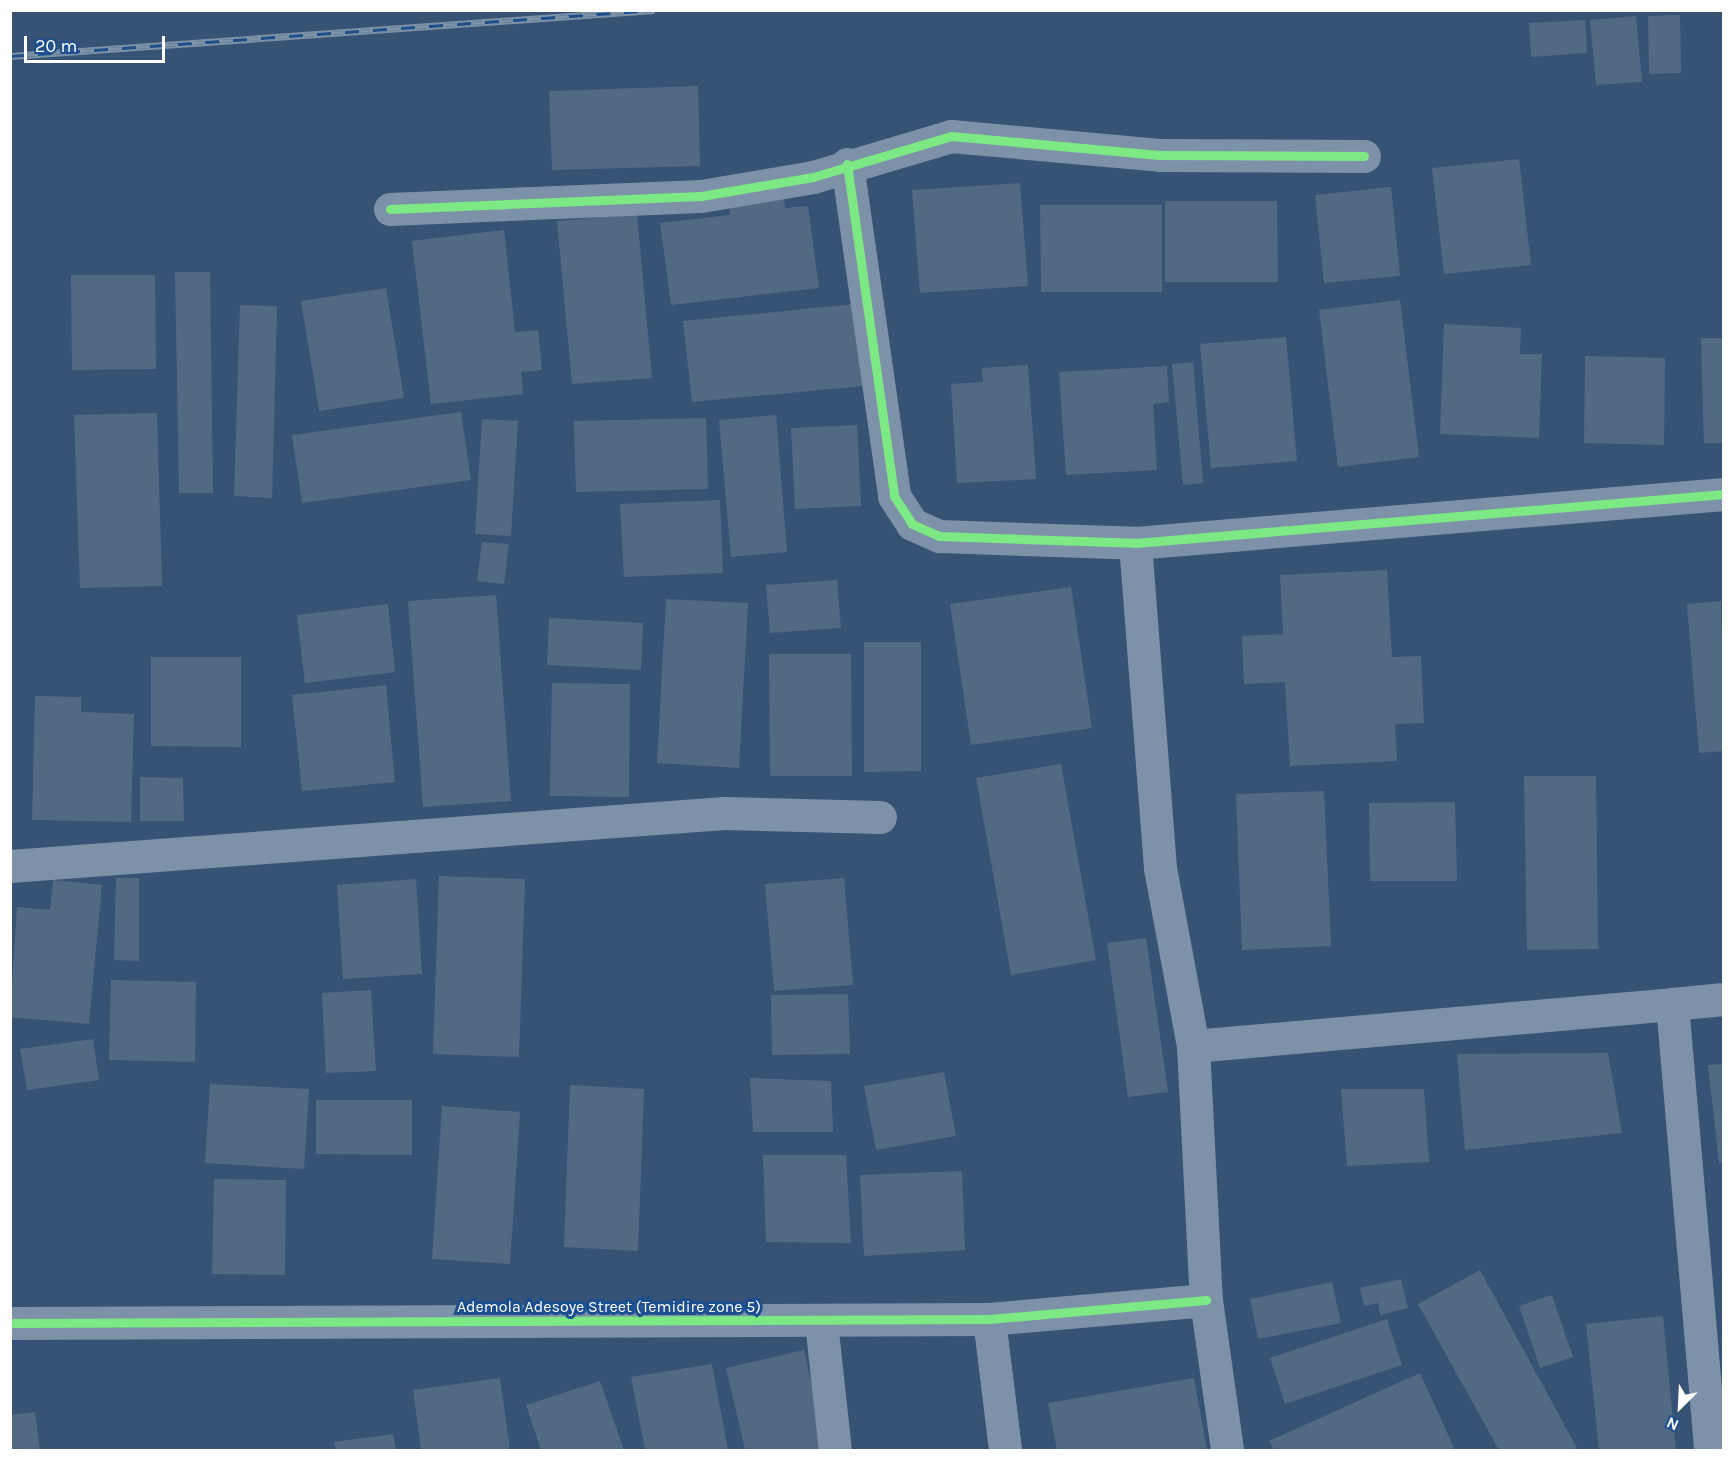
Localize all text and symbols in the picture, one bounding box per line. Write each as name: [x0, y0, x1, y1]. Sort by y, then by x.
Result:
scale bar: [27, 24, 168, 62]
text: 20 m: [35, 35, 77, 57]
street label: Ademola Adesoye Street (Temidire zone 5): [457, 1297, 761, 1317]
north arrow: [1650, 1377, 1710, 1437]
text: N: [1663, 1413, 1682, 1435]

